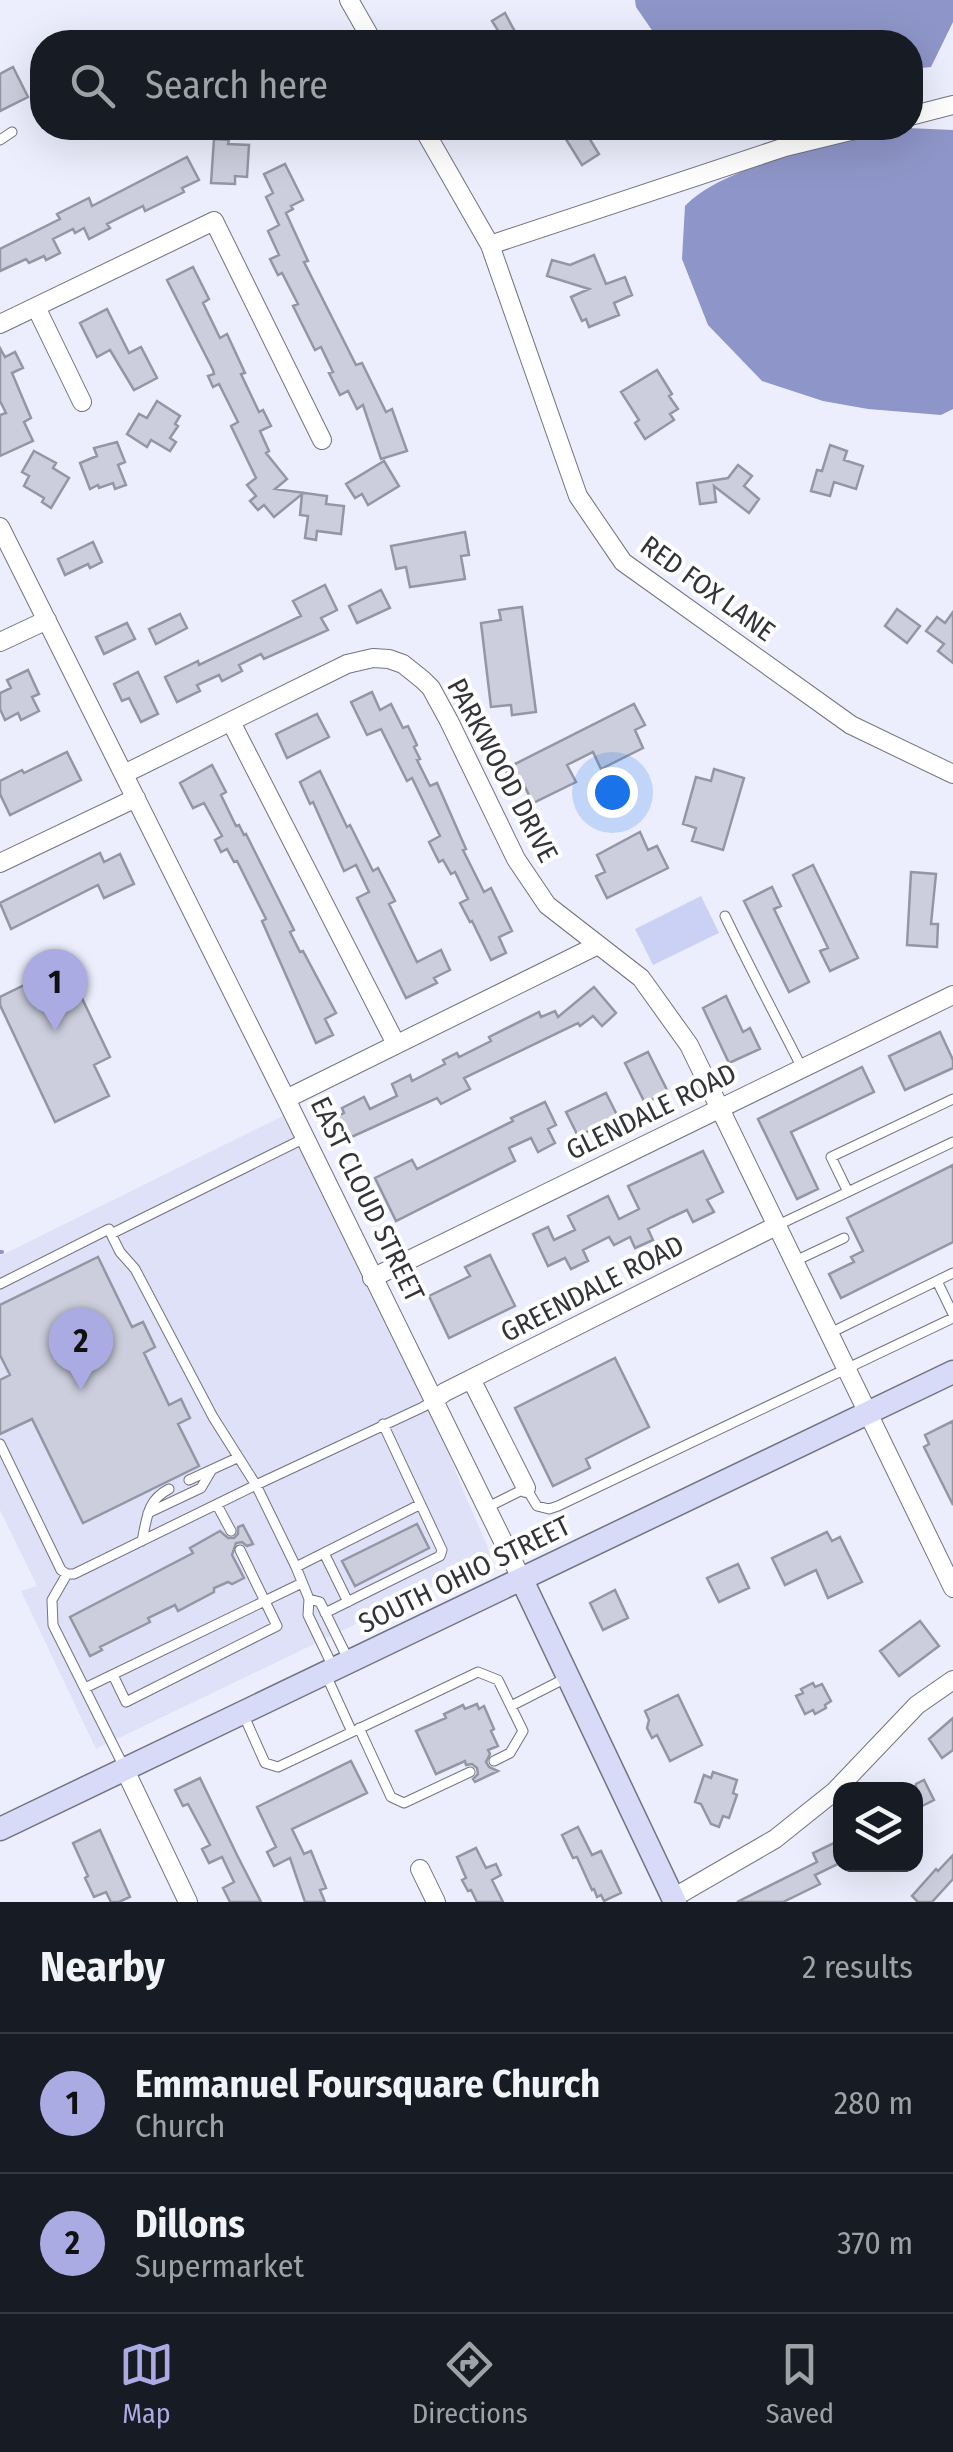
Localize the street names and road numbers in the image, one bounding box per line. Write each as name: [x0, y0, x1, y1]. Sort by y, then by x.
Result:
street label: RED FOX LANE: [634, 529, 781, 648]
street label: PARKWOOD DRIVE: [440, 673, 565, 868]
street label: GLENDALE ROAD: [561, 1056, 741, 1167]
street label: EAST CLOUD STREET: [304, 1091, 431, 1307]
street label: GREENDALE ROAD: [495, 1228, 689, 1349]
street label: SOUTH OHIO STREET: [353, 1509, 575, 1640]

